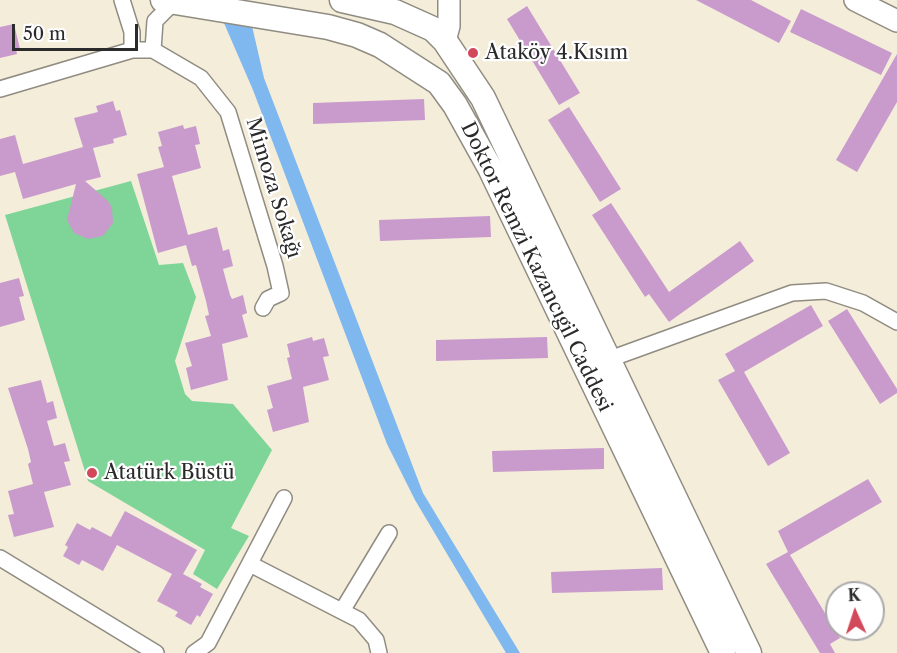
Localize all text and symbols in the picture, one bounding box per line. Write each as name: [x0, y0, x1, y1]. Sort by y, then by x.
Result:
scale bar: [15, 12, 141, 50]
text: 50 m: [23, 23, 66, 45]
place label: Ataköy 4.Kısım: [485, 41, 628, 65]
marker: Ataköy 4.Kısım: [466, 46, 480, 60]
street label: Mimoza Sokağı: [240, 115, 306, 261]
street label: Doktor Remzi Kazancıgil Caddesi: [455, 118, 617, 416]
place label: Atatürk Büstü: [104, 461, 234, 485]
marker: Atatürk Büstü: [85, 466, 99, 480]
north arrow: [825, 581, 885, 641]
text: K: [847, 585, 861, 605]

